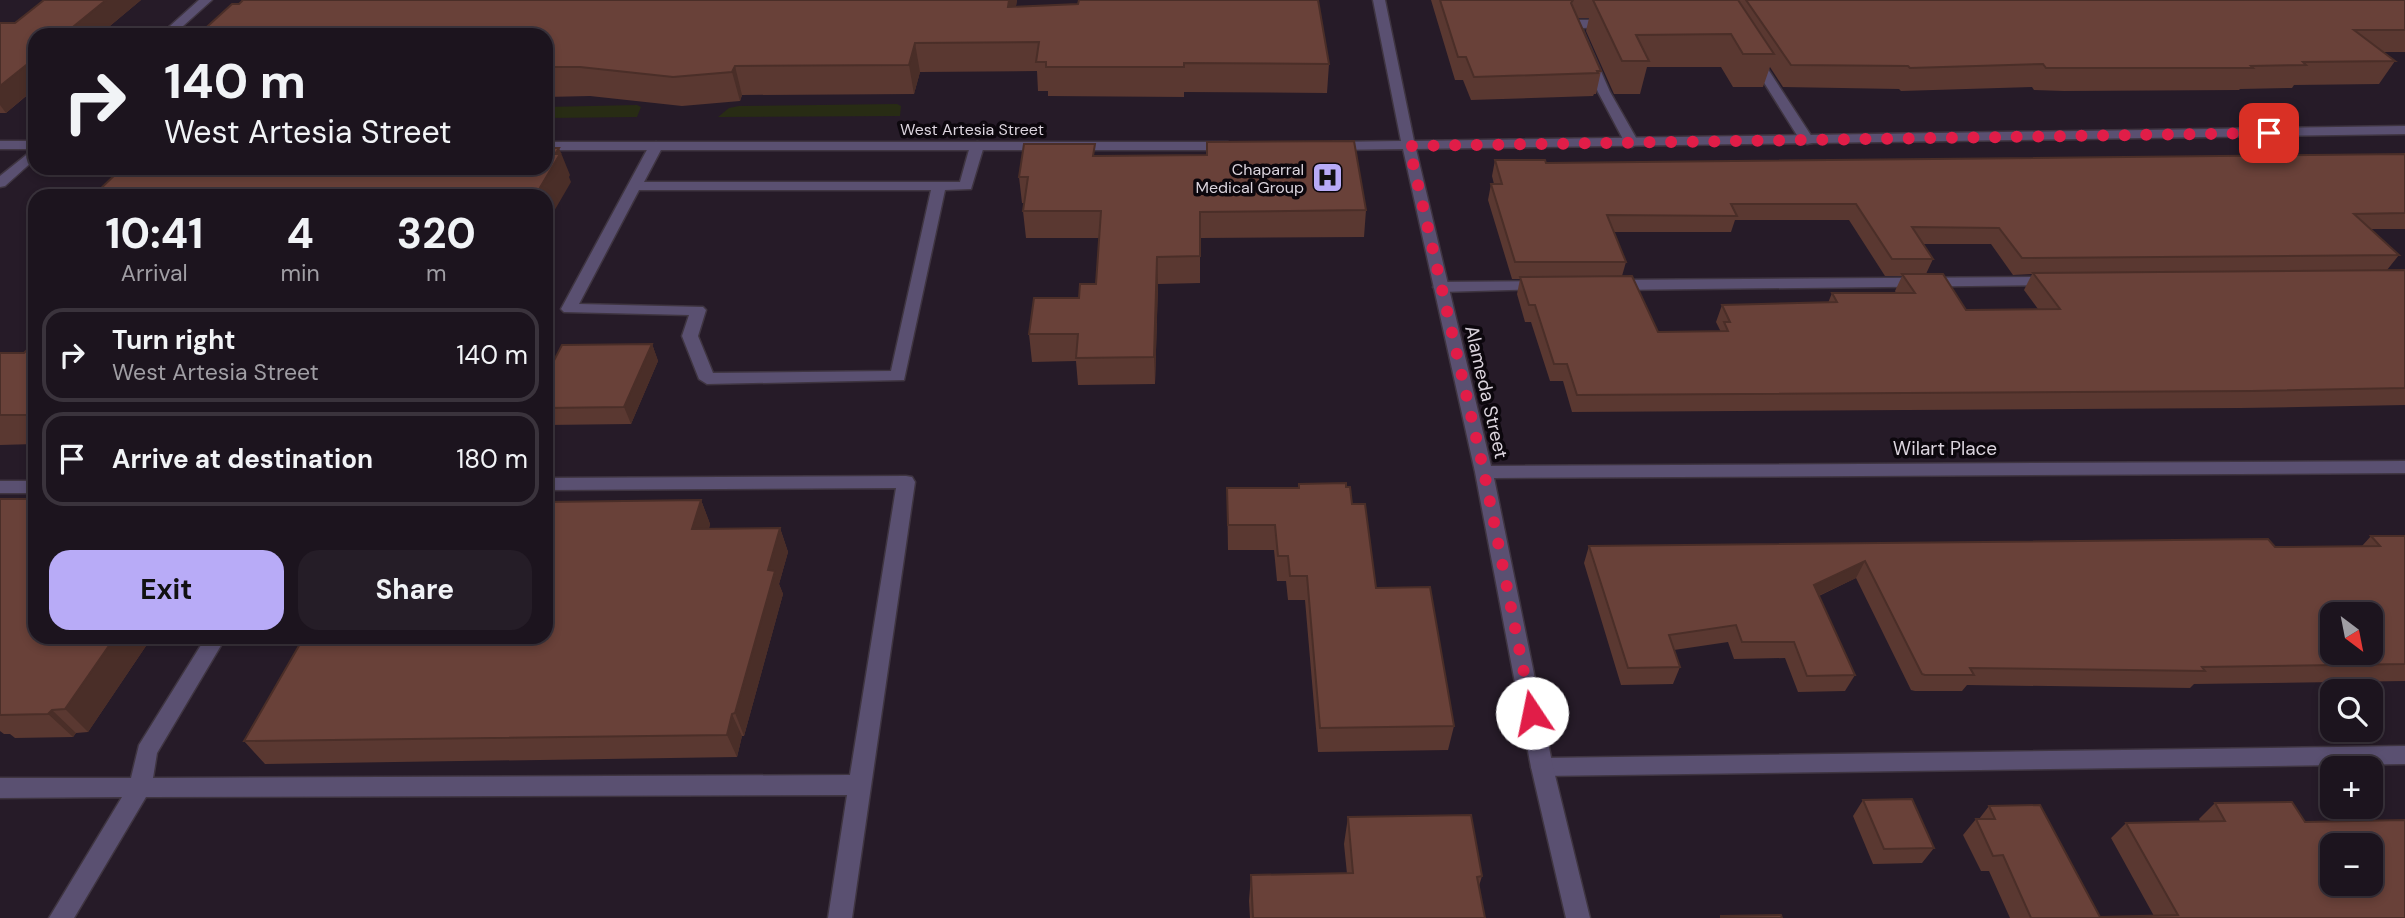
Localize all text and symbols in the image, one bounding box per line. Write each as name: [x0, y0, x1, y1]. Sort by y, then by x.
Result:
text: 140 m: [164, 49, 306, 113]
icon: right: [49, 56, 140, 147]
pin: [2239, 103, 2299, 163]
text: West Artesia Street: [164, 111, 452, 153]
icon: arrive: [2250, 114, 2288, 152]
street label: West Artesia Street: [900, 119, 1044, 140]
place label: Chaparral Medical Group: [1195, 159, 1304, 198]
hospital icon: Chaparral Medical Group: [1310, 161, 1344, 195]
text: 10:41: [105, 206, 203, 261]
text: 4: [286, 206, 314, 261]
text: 320: [397, 206, 476, 261]
text: Arrival: [121, 258, 188, 288]
text: min: [280, 258, 320, 288]
text: m: [426, 258, 447, 288]
text: Turn right: [112, 323, 236, 357]
street label: Alameda Street: [1459, 323, 1514, 461]
icon: right: [53, 336, 91, 374]
text: 140 m: [456, 338, 528, 372]
text: West Artesia Street: [112, 357, 319, 387]
street label: Wilart Place: [1893, 436, 1997, 461]
icon: arrive: [53, 440, 91, 478]
text: Arrive at destination: [112, 442, 373, 476]
text: 180 m: [456, 442, 528, 476]
button: Exit: [49, 550, 284, 630]
button: Share: [298, 550, 532, 630]
north arrow: [2320, 602, 2384, 665]
map controls: [2320, 602, 2383, 896]
position arrow: [1495, 676, 1569, 750]
button: search: [2320, 679, 2383, 742]
button: +: [2320, 756, 2383, 819]
button: −: [2320, 833, 2383, 896]

